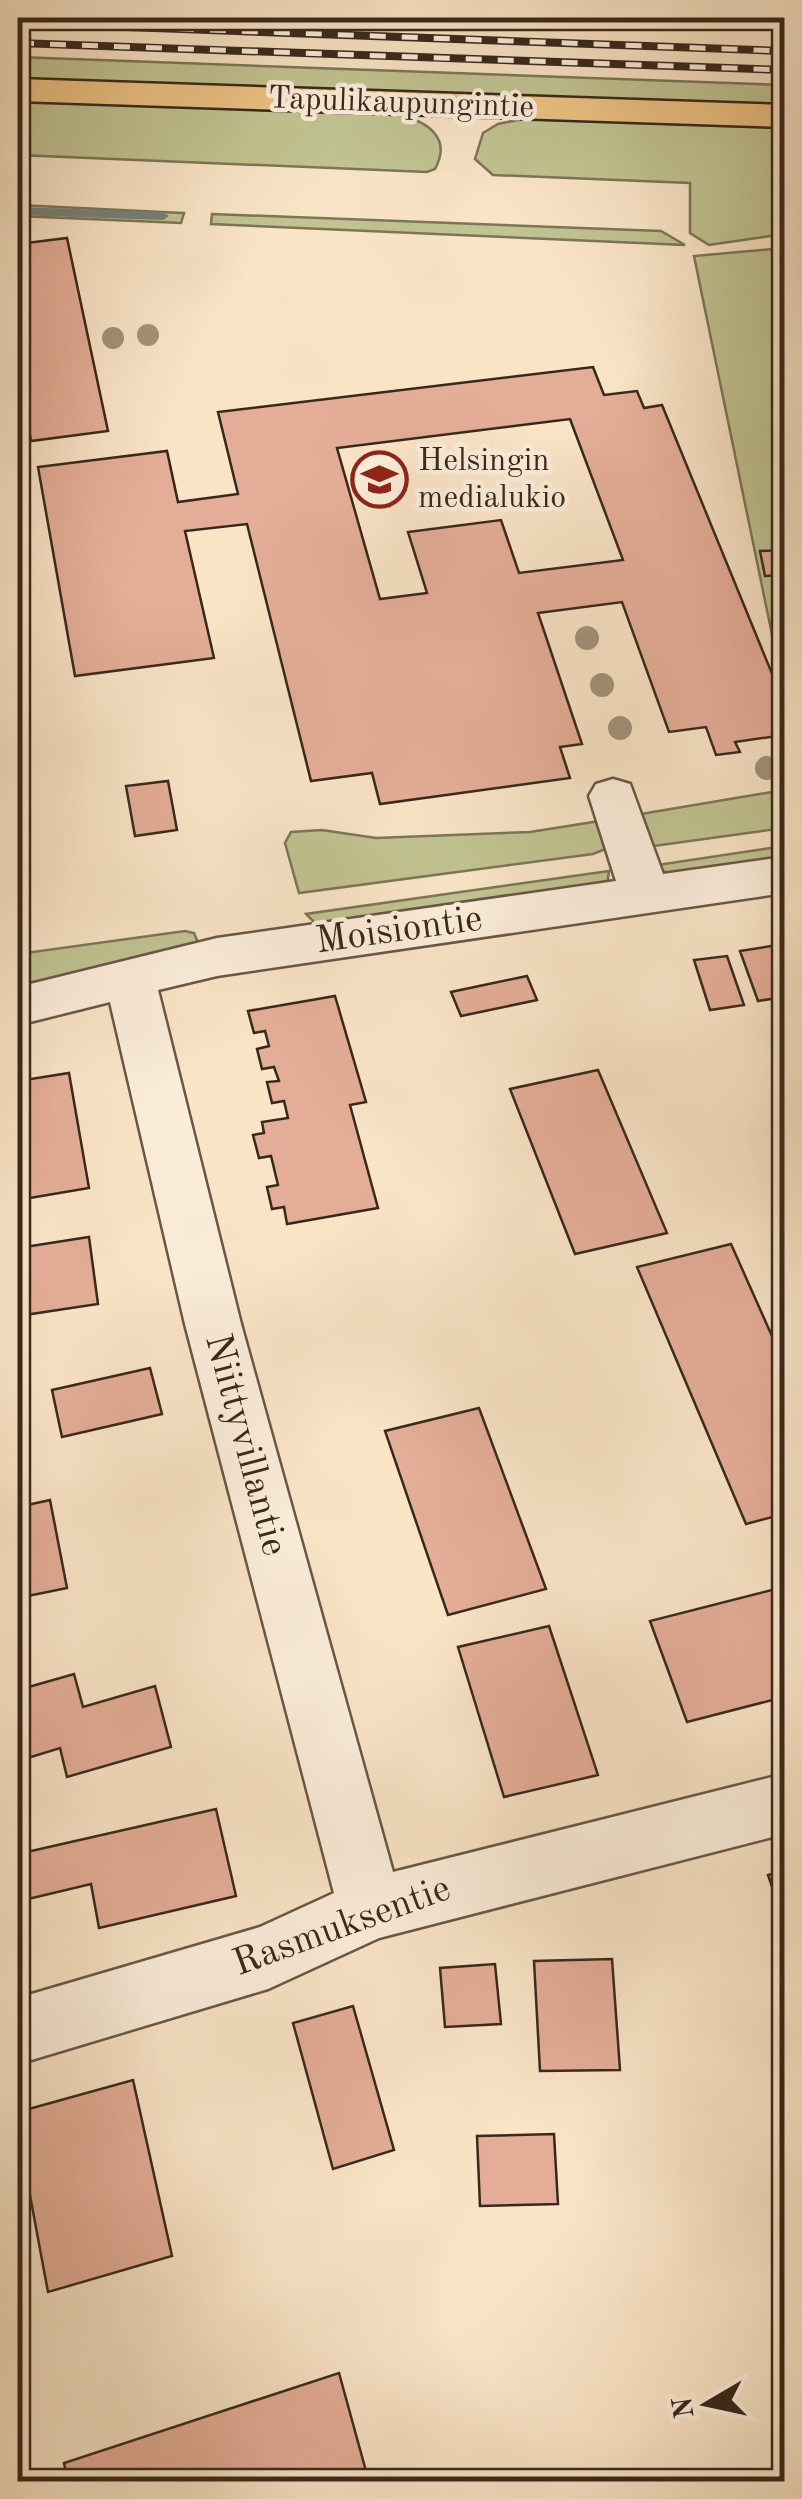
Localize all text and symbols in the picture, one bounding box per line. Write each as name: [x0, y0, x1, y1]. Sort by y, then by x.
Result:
street label: Tapulikaupungintie: [267, 83, 535, 125]
place label: Helsingin medialukio: [418, 446, 566, 515]
school or university icon: Helsingin medialukio: [349, 450, 409, 510]
street label: Moisiontie: [313, 900, 485, 962]
street label: Niittyvillantie: [197, 1330, 293, 1560]
street label: Rasmuksentie: [228, 1870, 456, 1984]
north arrow: [657, 2354, 757, 2454]
text: N: [670, 2394, 701, 2420]

